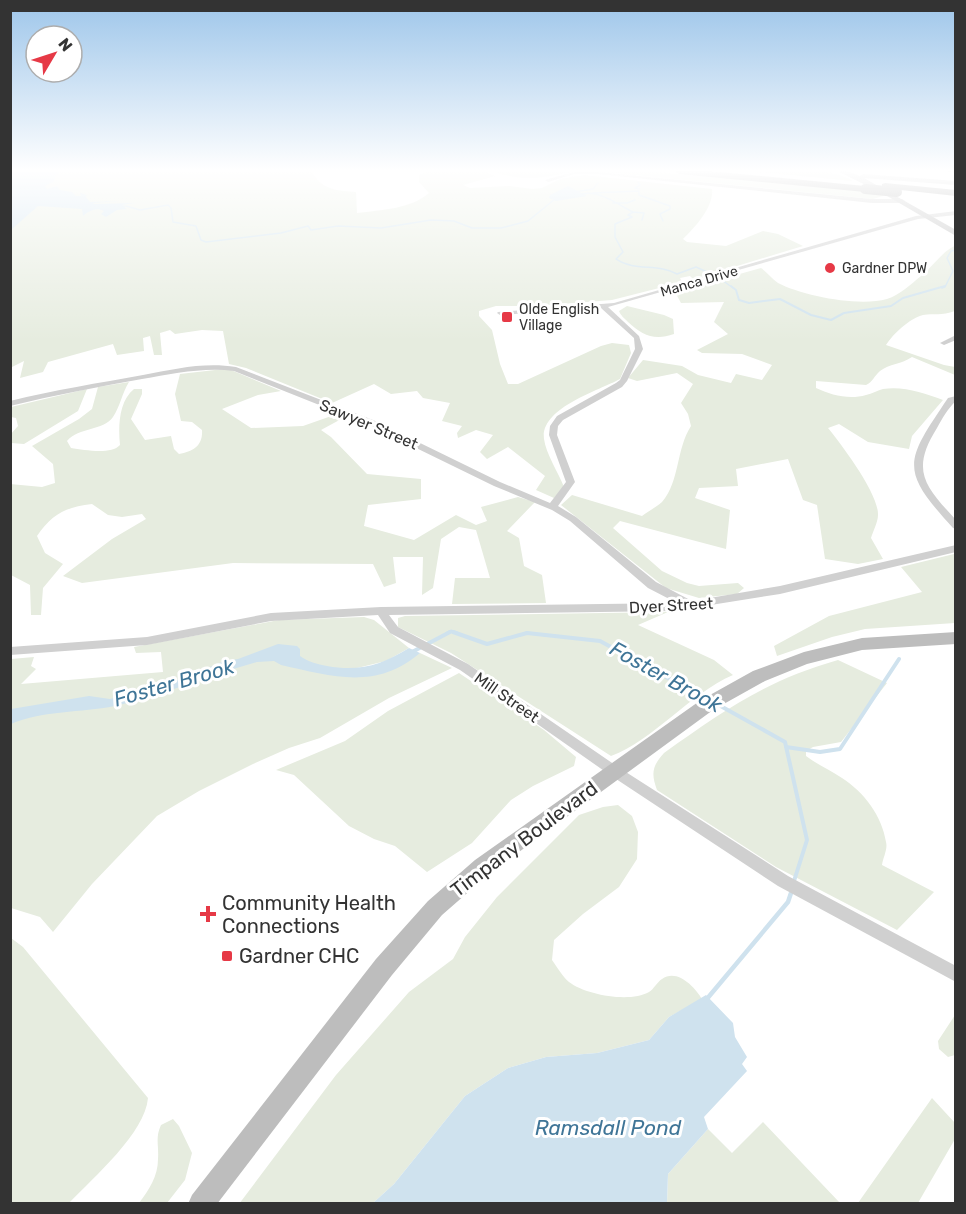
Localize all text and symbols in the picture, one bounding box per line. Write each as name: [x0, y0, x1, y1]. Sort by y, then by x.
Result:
north arrow: [24, 24, 84, 84]
text: N: [54, 34, 76, 55]
place label: Gardner DPW: [842, 260, 927, 277]
marker: Gardner DPW: [823, 261, 837, 275]
street label: Manca Drive: [658, 262, 740, 301]
place label: Olde English Village: [519, 301, 599, 334]
marker: Olde English Village: [500, 310, 514, 324]
street label: Sawyer Street: [317, 395, 421, 454]
street label: Dyer Street: [628, 594, 714, 617]
water label: Foster Brook: [606, 636, 728, 718]
water label: Foster Brook: [111, 653, 238, 712]
street label: Mill Street: [471, 668, 543, 727]
street label: Timpany Boulevard: [446, 776, 602, 902]
place label: Community Health Connections: [222, 891, 396, 938]
marker: Community Health Connections: [199, 905, 217, 923]
place label: Gardner CHC: [239, 944, 359, 968]
marker: Gardner CHC: [220, 949, 234, 963]
water label: Ramsdall Pond: [535, 1115, 682, 1140]

